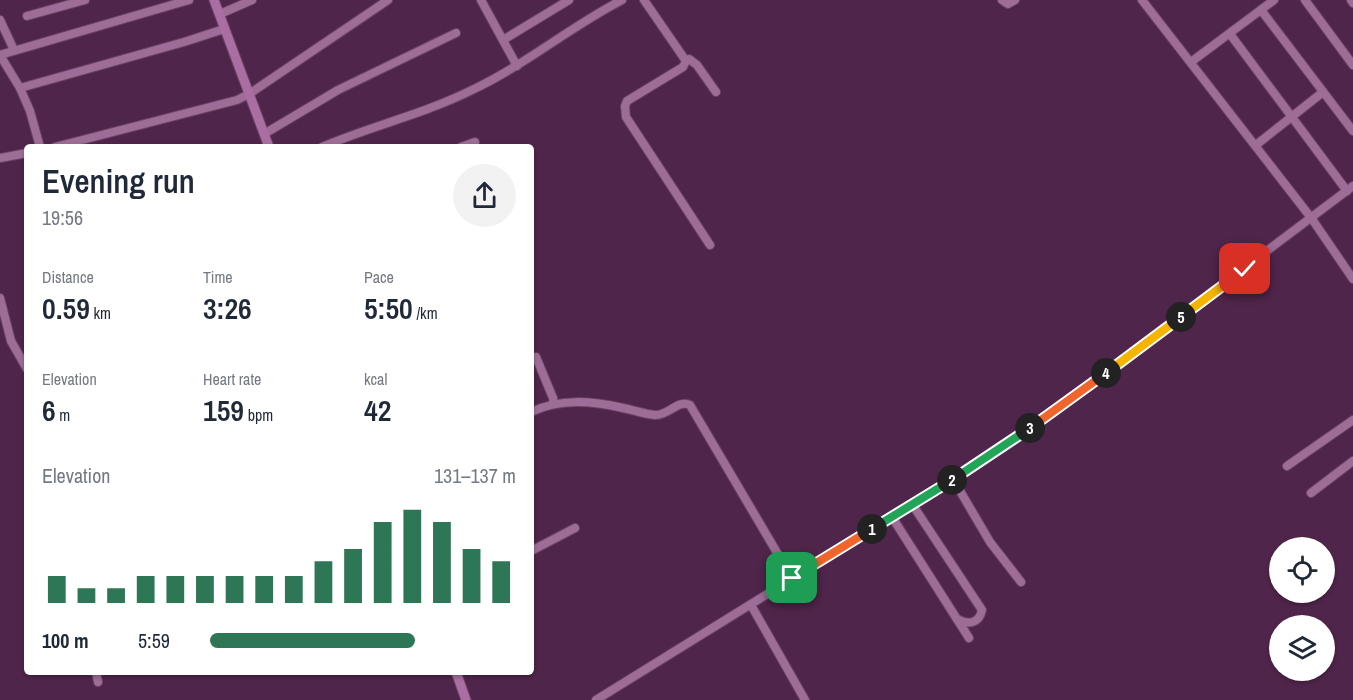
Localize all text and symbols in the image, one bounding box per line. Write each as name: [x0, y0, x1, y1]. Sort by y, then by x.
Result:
text: Evening run: [42, 159, 195, 203]
button: share: [453, 164, 516, 227]
text: 19:56: [42, 204, 83, 231]
pin: [1219, 243, 1270, 294]
icon: check: [1228, 252, 1261, 285]
text: Distance: [42, 266, 94, 288]
text: Time: [203, 266, 233, 288]
text: Pace: [364, 266, 394, 288]
text: 0.59: [42, 288, 90, 328]
text: 3:26: [203, 288, 252, 328]
text: 5:50: [364, 288, 413, 328]
text: km: [90, 302, 111, 324]
text: /km: [413, 302, 438, 324]
pin: 5: [1166, 302, 1196, 332]
text: 5: [1177, 306, 1185, 328]
pin: 4: [1091, 358, 1121, 388]
text: 4: [1102, 362, 1110, 384]
text: Elevation: [42, 368, 97, 390]
text: Heart rate: [203, 368, 261, 390]
text: kcal: [364, 368, 387, 390]
text: 6: [42, 390, 56, 430]
text: 159: [203, 390, 244, 430]
text: 42: [364, 390, 391, 430]
text: m: [56, 404, 70, 426]
text: bpm: [244, 404, 273, 426]
pin: 3: [1015, 413, 1045, 443]
text: 3: [1026, 417, 1034, 439]
text: Elevation: [42, 462, 110, 489]
text: 131–137 m: [434, 462, 516, 489]
pin: 2: [937, 465, 967, 495]
text: 2: [948, 469, 956, 491]
pin: 1: [857, 514, 887, 544]
text: 1: [868, 518, 876, 540]
map controls: [1269, 537, 1335, 681]
button: locate: [1269, 537, 1335, 603]
pin: [766, 552, 817, 603]
icon: arrive: [775, 561, 808, 594]
button: layers: [1269, 615, 1335, 681]
text: 100 m: [42, 627, 89, 654]
text: 5:59: [138, 627, 170, 654]

